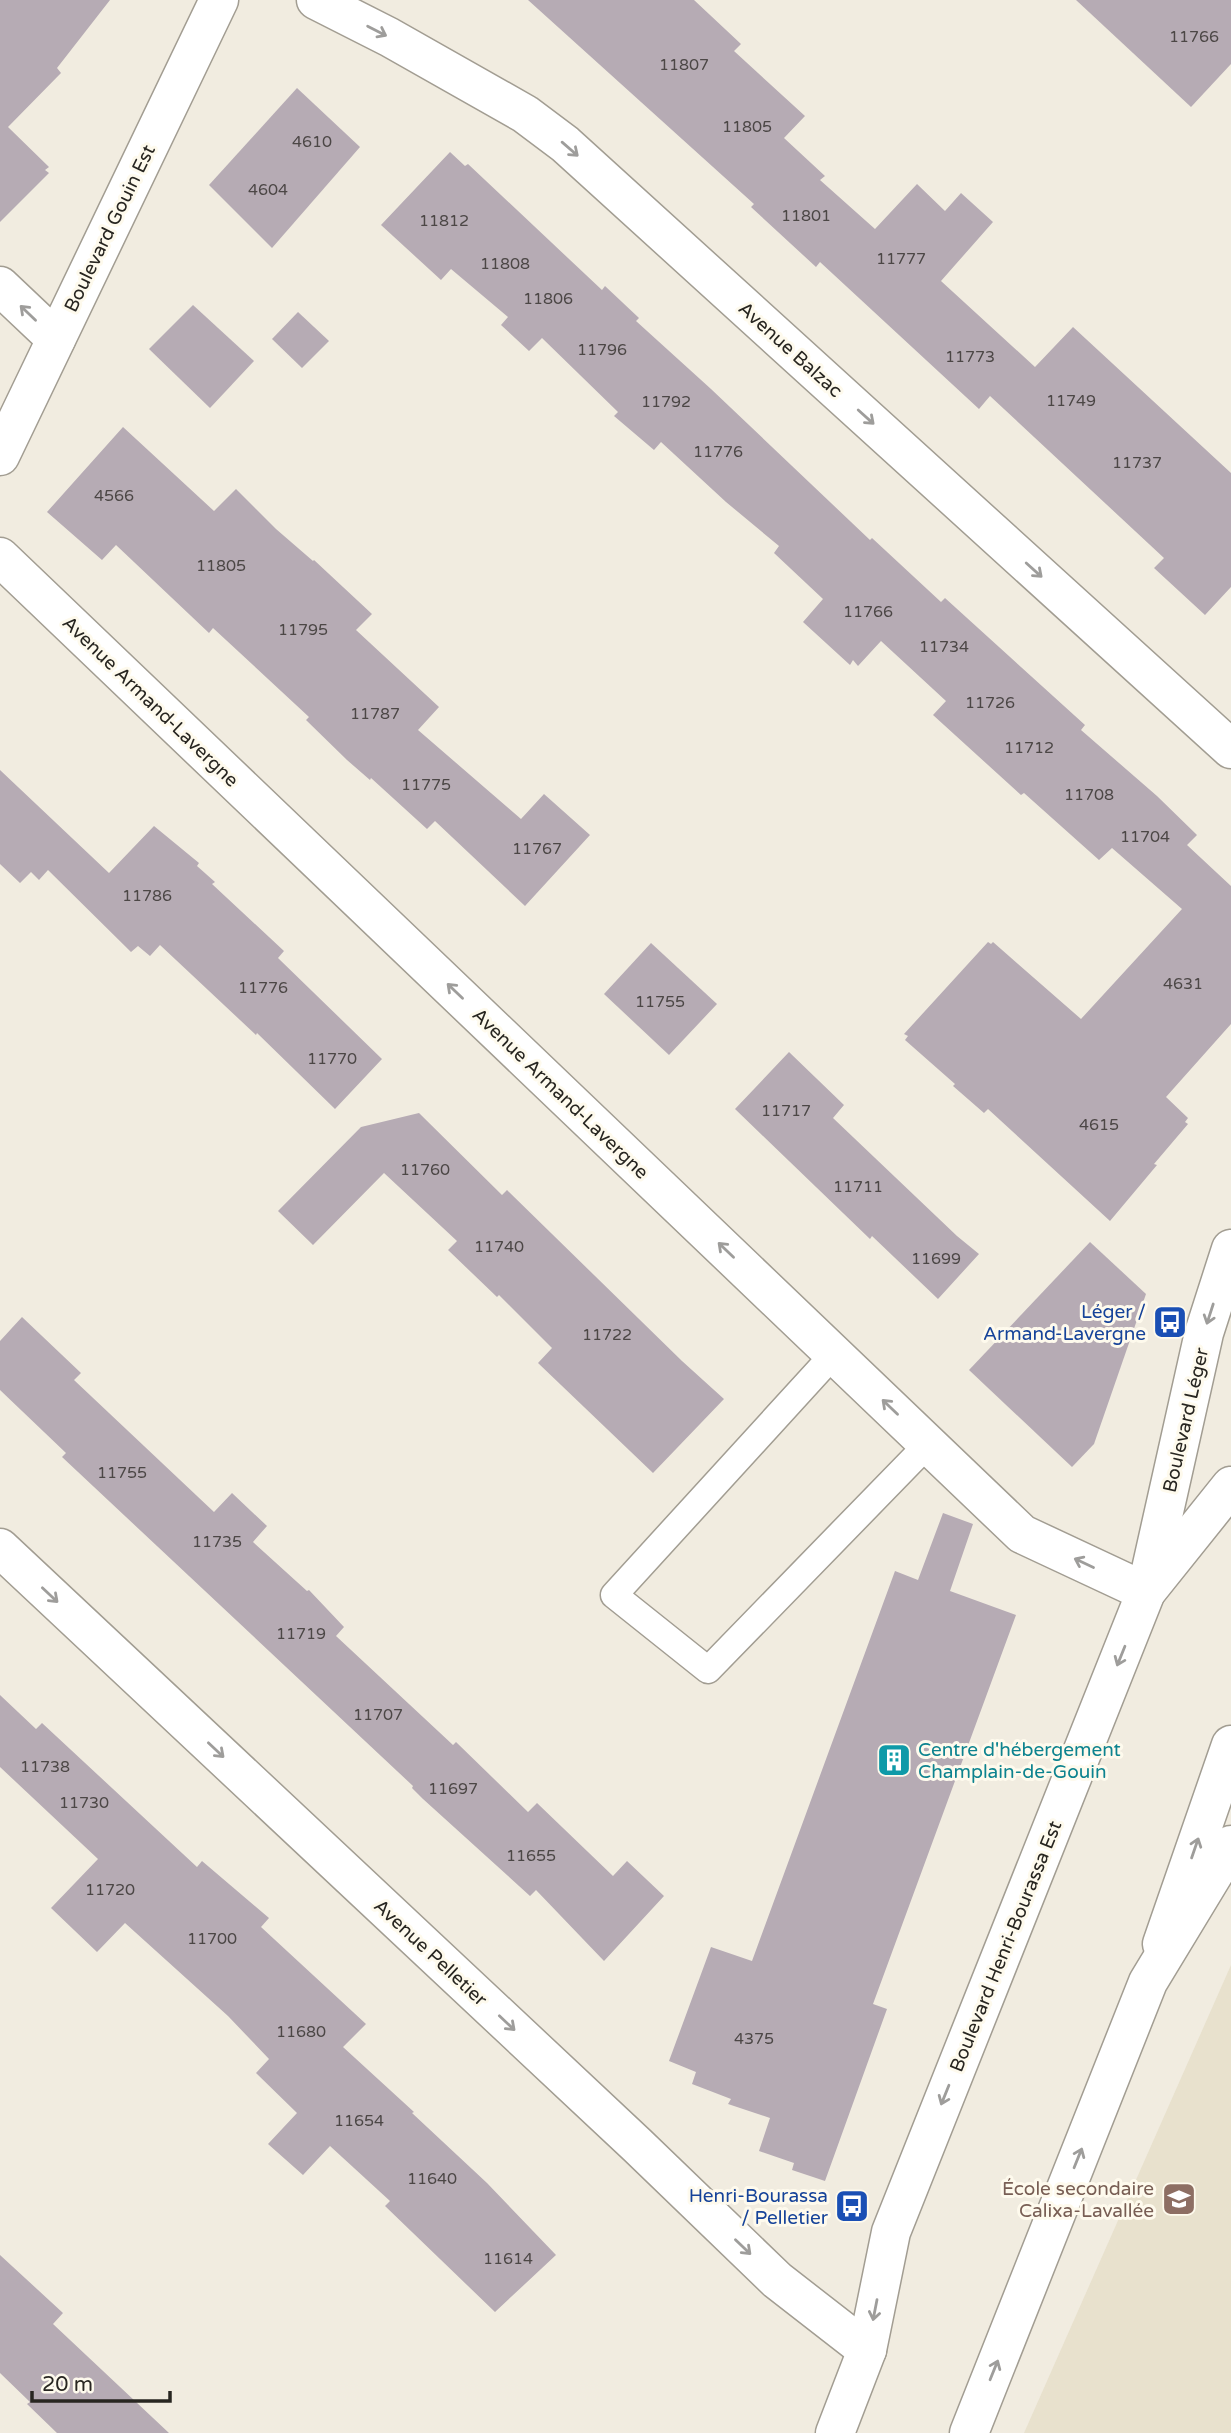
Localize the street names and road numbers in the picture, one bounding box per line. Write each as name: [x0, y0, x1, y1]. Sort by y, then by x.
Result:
street label: Boulevard Gouin Est: [60, 141, 160, 316]
street label: Avenue Balzac: [734, 297, 847, 402]
street label: Avenue Armand-Lavergne: [58, 612, 243, 792]
street label: Avenue Armand-Lavergne: [468, 1004, 653, 1184]
street label: Boulevard Léger: [1159, 1345, 1213, 1495]
street label: Boulevard Henri-Bourassa Est: [945, 1818, 1066, 2075]
street label: Avenue Pelletier: [369, 1895, 492, 2011]

